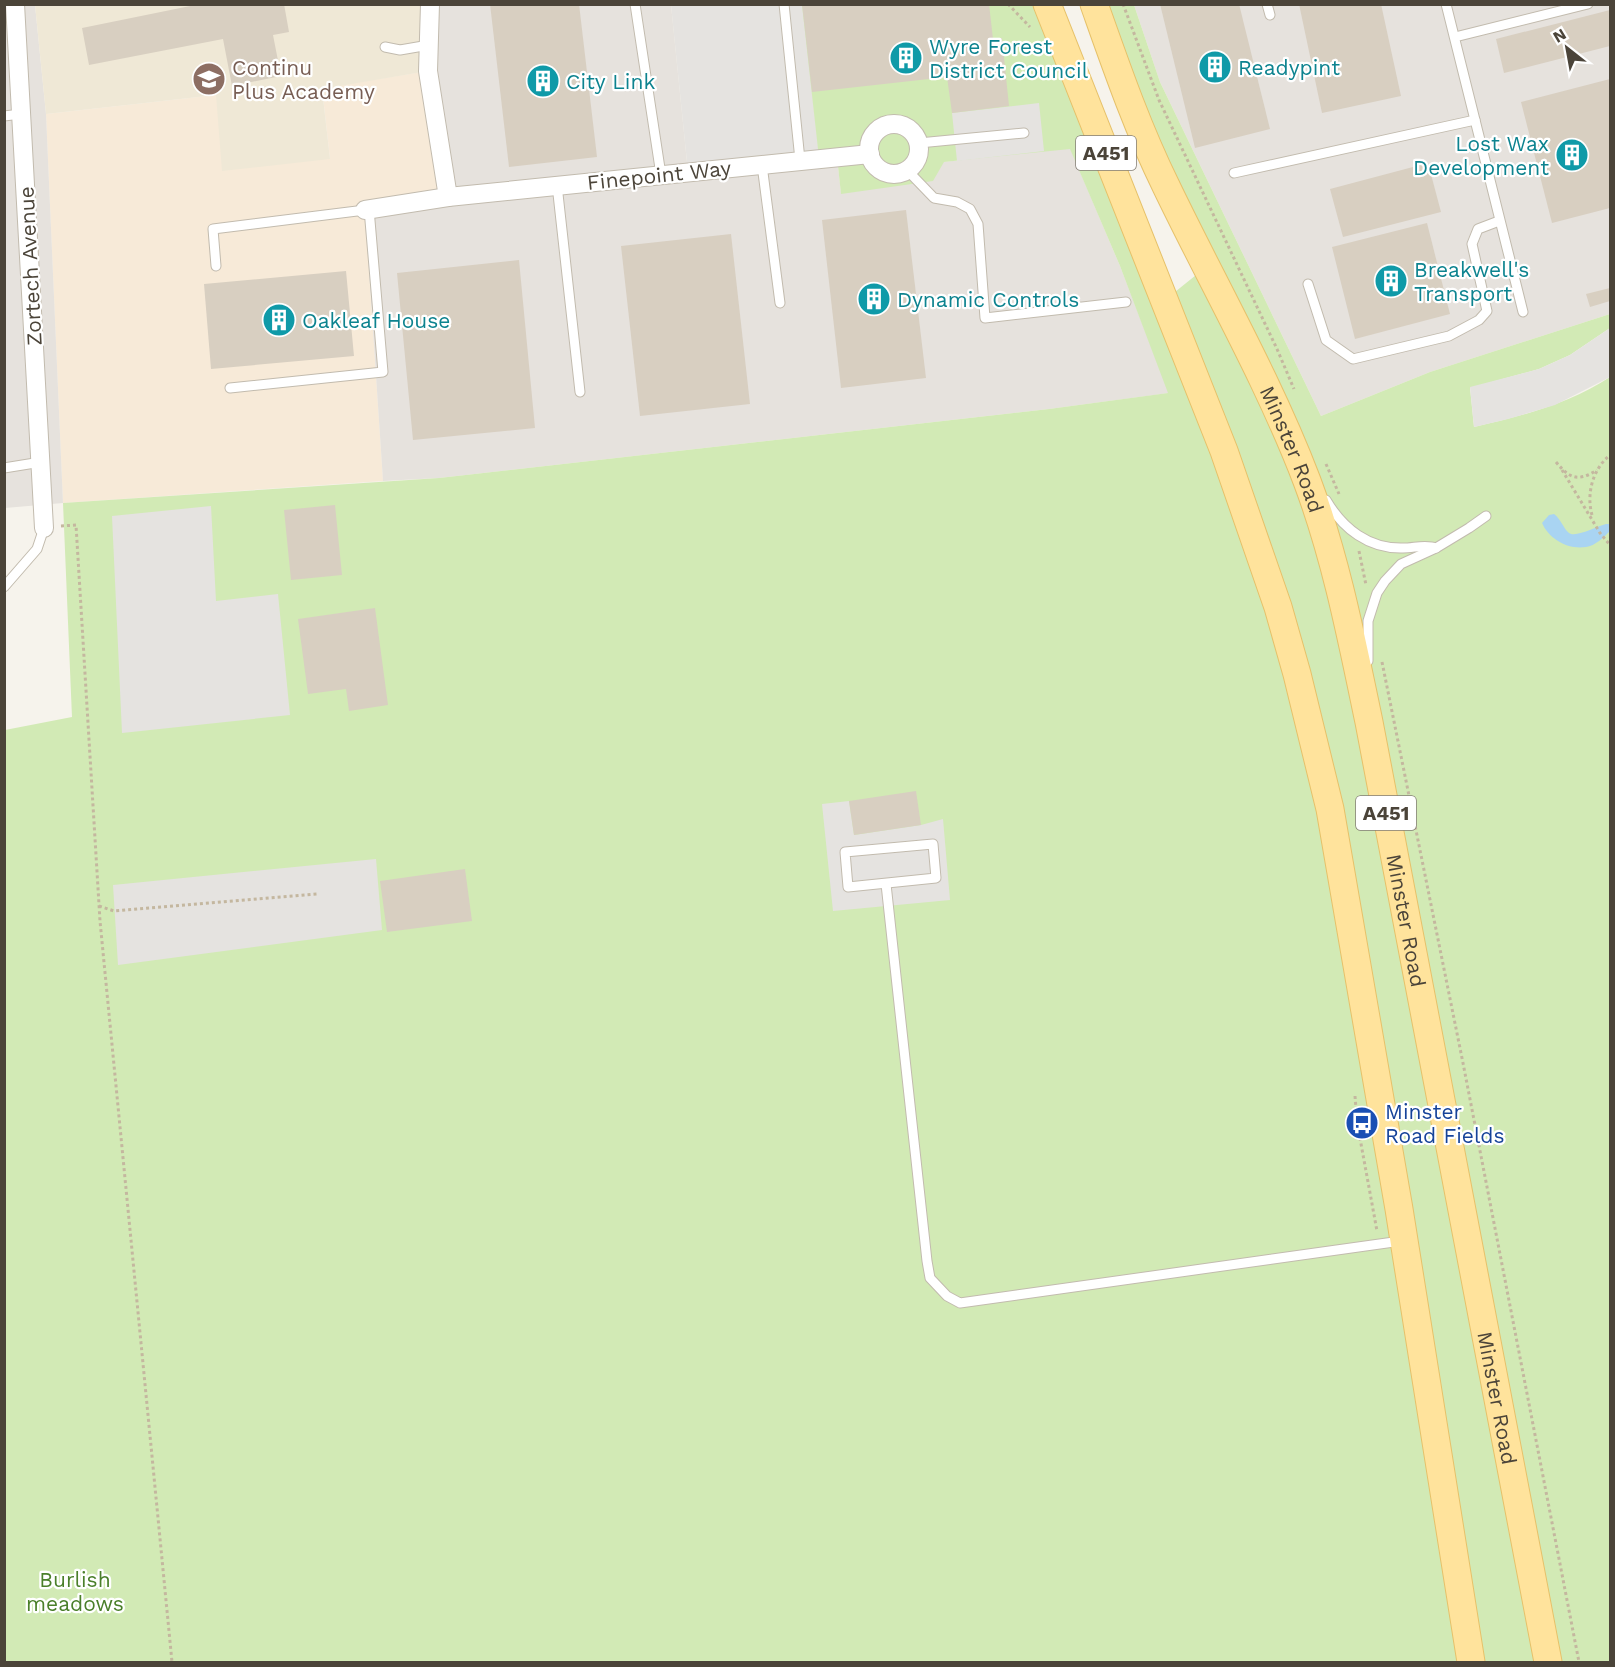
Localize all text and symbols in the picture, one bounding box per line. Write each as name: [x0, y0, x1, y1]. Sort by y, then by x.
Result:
north arrow: [1537, 18, 1597, 78]
text: N: [1550, 24, 1570, 47]
place label: Wyre Forest District Council: [929, 34, 1089, 83]
building icon: Wyre Forest District Council: [888, 40, 924, 76]
building icon: Readypint: [1197, 49, 1233, 85]
place label: Continu Plus Academy: [232, 55, 375, 104]
place label: Readypint: [1238, 55, 1340, 80]
school or university icon: Continu Plus Academy: [191, 61, 227, 97]
building icon: City Link: [525, 63, 561, 99]
place label: City Link: [566, 69, 655, 94]
place label: Lost Wax Development: [1413, 131, 1549, 180]
road number: A451: [1076, 136, 1136, 170]
building icon: Lost Wax Development: [1554, 137, 1590, 173]
street label: Finepoint Way: [586, 155, 732, 195]
street label: Zortech Avenue: [13, 186, 47, 346]
place label: Breakwell's Transport: [1414, 257, 1529, 306]
building icon: Breakwell's Transport: [1373, 263, 1409, 299]
building icon: Dynamic Controls: [856, 281, 892, 317]
place label: Dynamic Controls: [897, 287, 1079, 312]
building icon: Oakleaf House: [261, 302, 297, 338]
place label: Oakleaf House: [302, 308, 450, 333]
street label: Minster Road: [1255, 382, 1330, 516]
road number: A451: [1356, 796, 1416, 830]
street label: Minster Road: [1382, 852, 1432, 989]
place label: Minster Road Fields: [1385, 1099, 1505, 1148]
bus stop icon: Minster Road Fields: [1344, 1105, 1380, 1141]
street label: Minster Road: [1473, 1329, 1523, 1467]
park label: Burlish meadows: [26, 1567, 124, 1616]

